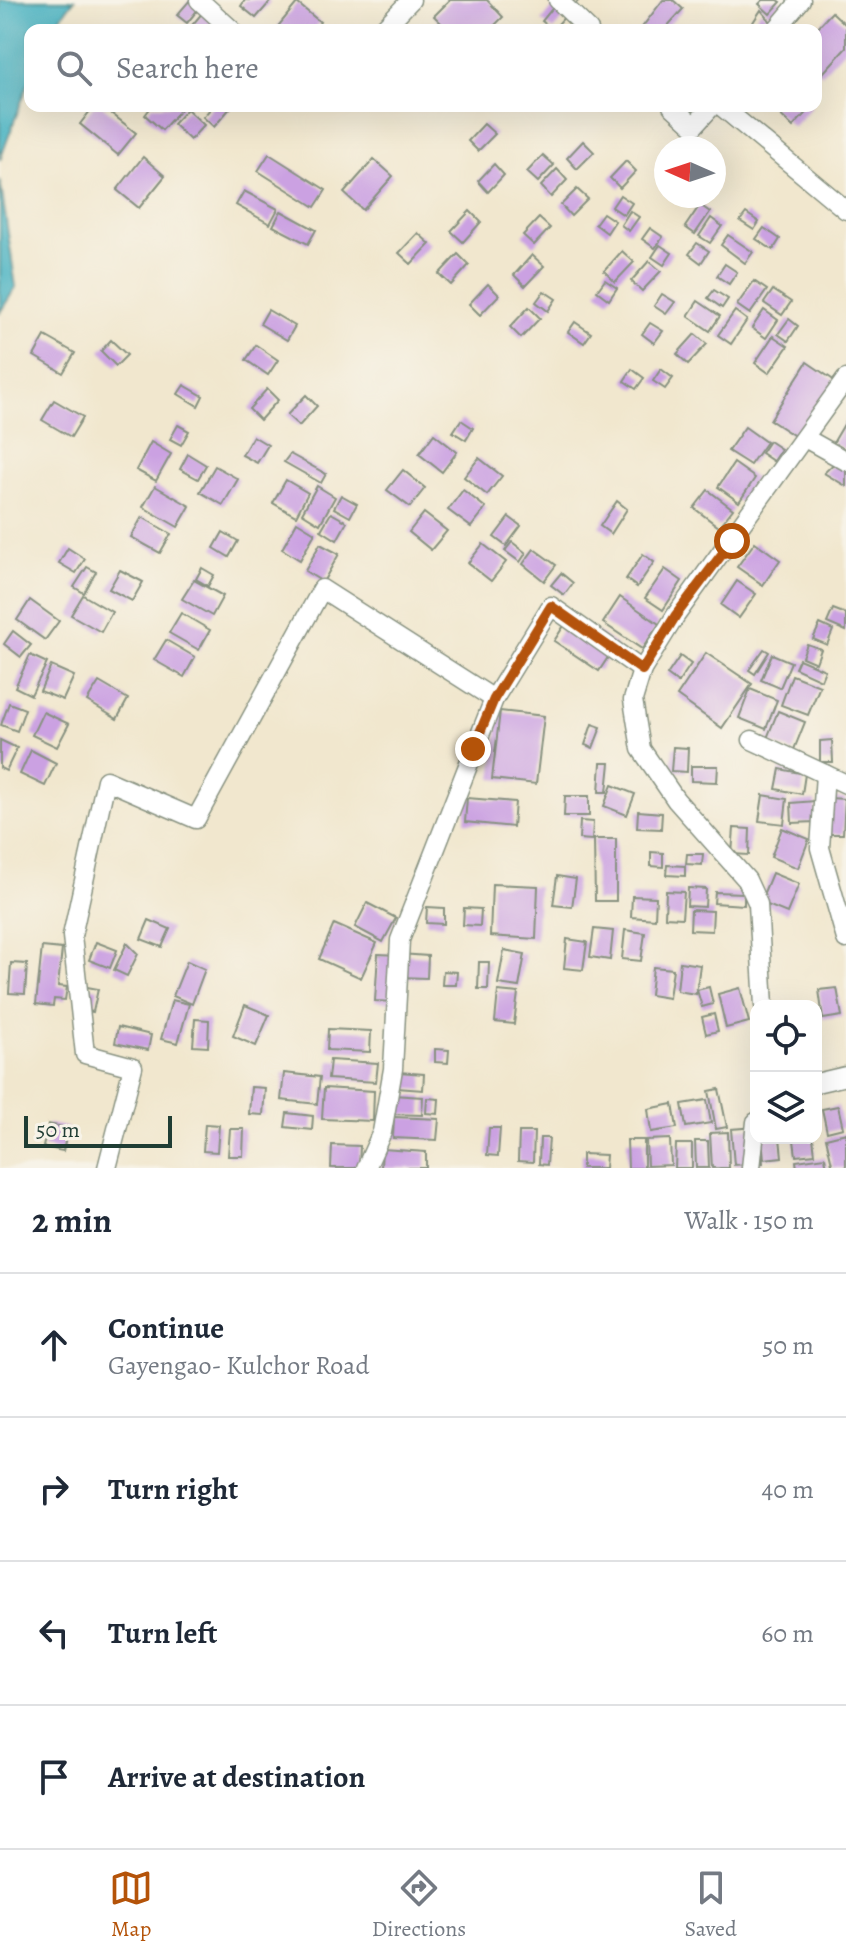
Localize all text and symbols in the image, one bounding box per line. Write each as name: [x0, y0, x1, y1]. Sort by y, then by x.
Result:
search box: [24, 24, 822, 112]
icon: search: [52, 46, 96, 90]
text: Search here: [116, 48, 259, 88]
north arrow: [654, 136, 726, 208]
route start: [714, 523, 750, 559]
route end: [455, 731, 491, 767]
map controls: [750, 1000, 822, 1144]
button: locate: [750, 1000, 822, 1072]
button: layers: [750, 1072, 822, 1144]
scale bar: [24, 1112, 172, 1148]
text: 50 m: [36, 1115, 80, 1145]
text: 2 min: [32, 1197, 112, 1244]
text: Walk · 150 m: [684, 1203, 814, 1238]
text: Continue: [108, 1308, 224, 1348]
icon: ahead: [32, 1323, 76, 1367]
text: 50 m: [762, 1328, 814, 1363]
text: Gayengao- Kulchor Road: [108, 1348, 369, 1383]
icon: right: [32, 1467, 76, 1511]
text: Turn right: [108, 1469, 238, 1509]
text: 40 m: [762, 1472, 814, 1507]
icon: left: [32, 1611, 76, 1655]
text: Turn left: [108, 1613, 217, 1653]
text: 60 m: [761, 1616, 814, 1651]
icon: arrive: [32, 1755, 76, 1799]
text: Arrive at destination: [108, 1757, 365, 1797]
tab: Map: [109, 1866, 153, 1944]
tab: Directions: [372, 1866, 466, 1944]
tab: Saved: [685, 1866, 737, 1944]

